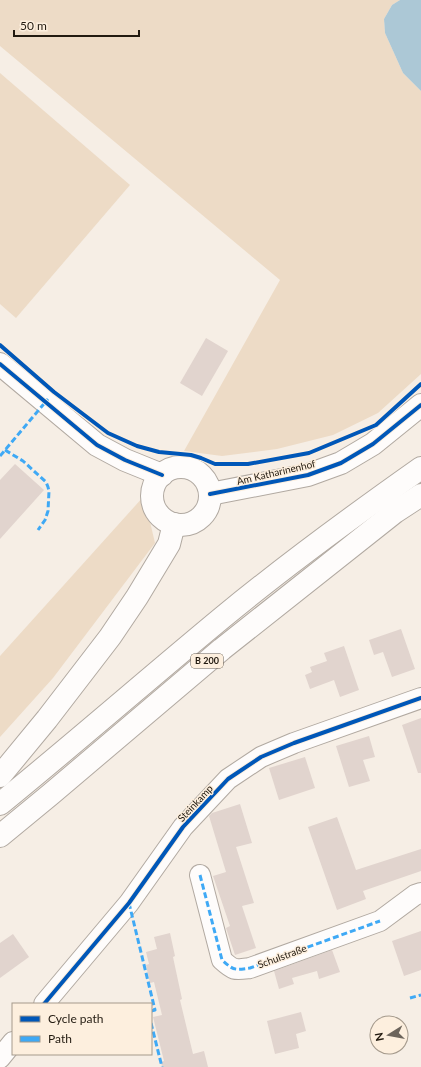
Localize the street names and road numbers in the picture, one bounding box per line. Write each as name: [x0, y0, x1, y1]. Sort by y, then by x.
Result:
street label: Am Katharinenhof: [236, 457, 317, 487]
road number: B 200: [191, 654, 223, 668]
street label: Steinkamp: [175, 782, 215, 824]
street label: Schulstraße: [256, 942, 308, 970]

